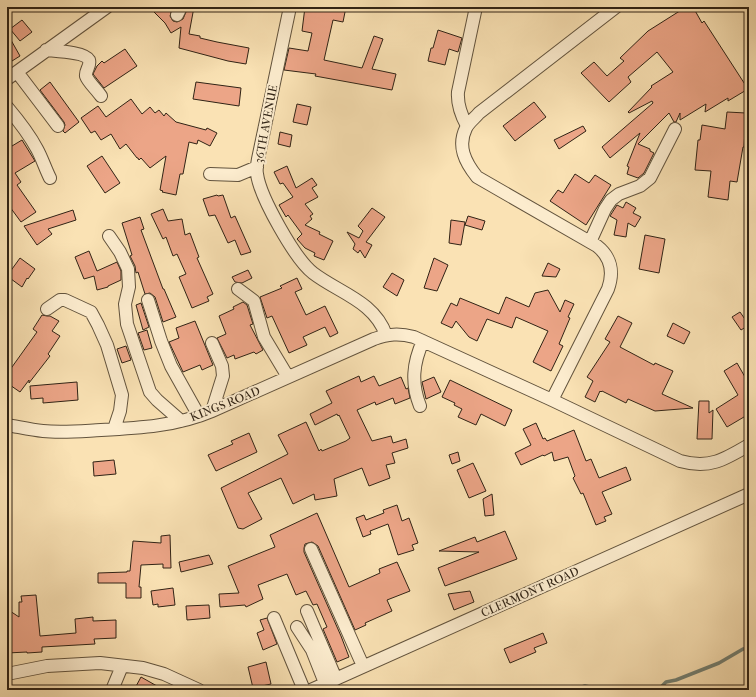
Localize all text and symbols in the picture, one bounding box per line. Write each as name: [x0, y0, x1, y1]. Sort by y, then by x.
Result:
street label: 36TH AVENUE: [252, 84, 280, 164]
street label: KINGS ROAD: [188, 384, 262, 424]
street label: CLERMONT ROAD: [479, 564, 581, 620]

